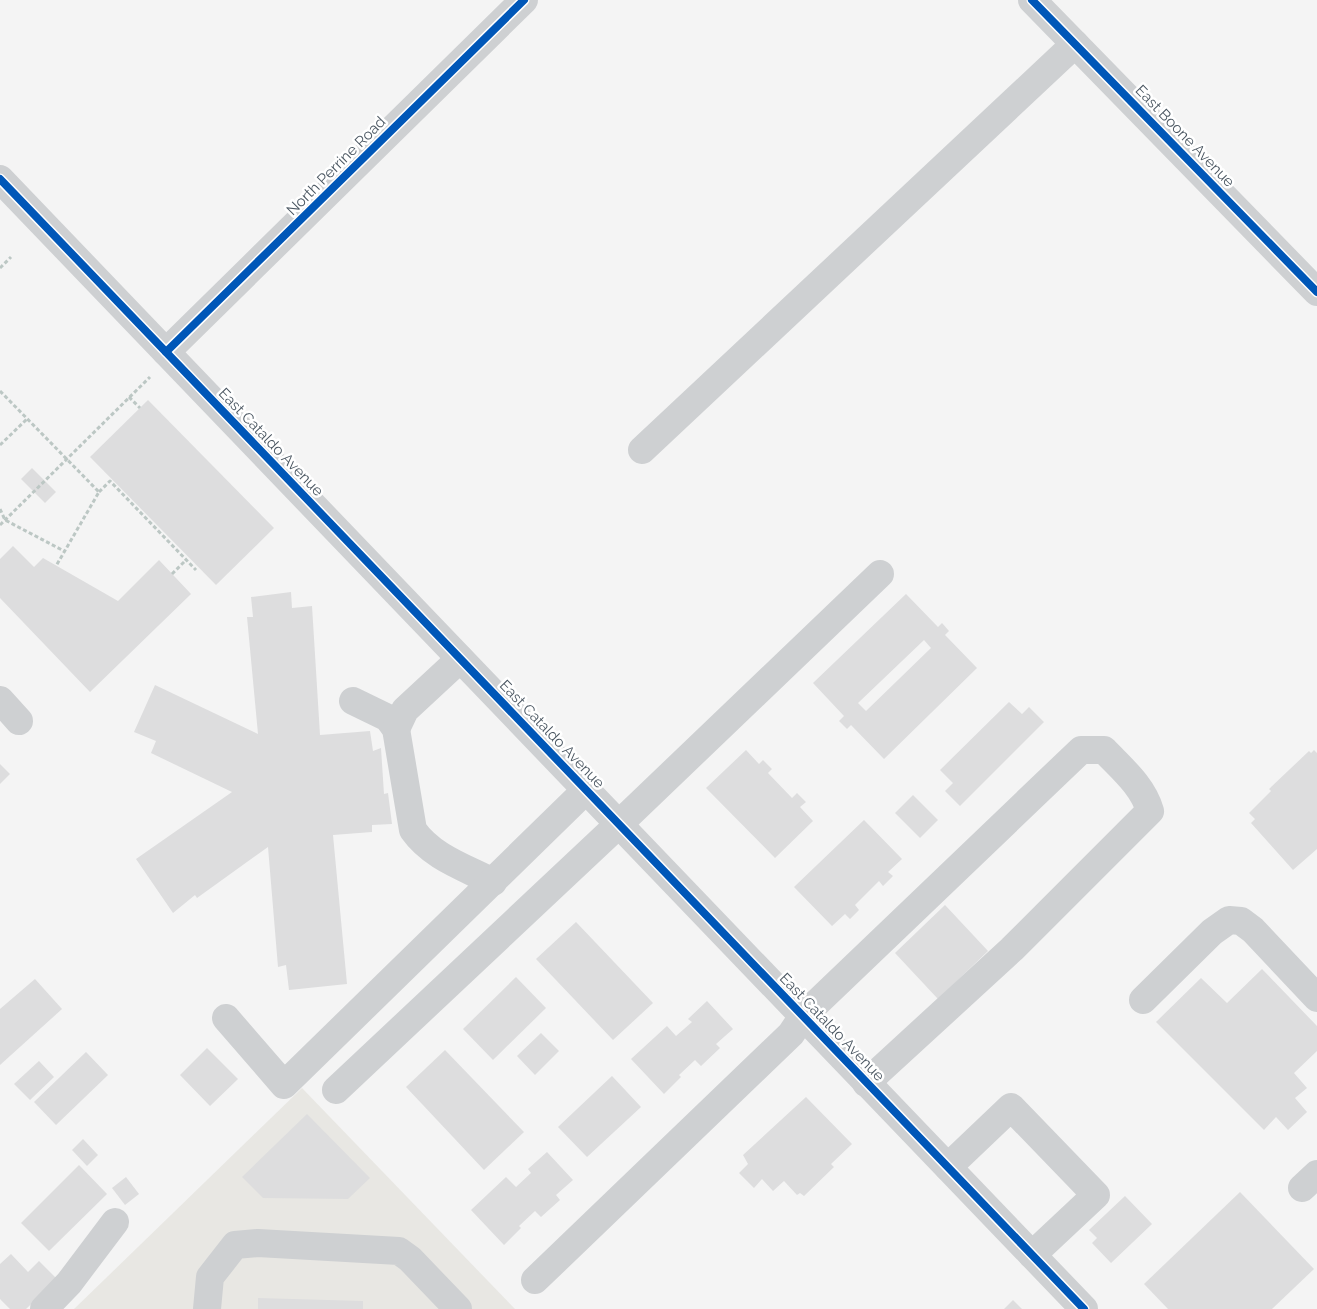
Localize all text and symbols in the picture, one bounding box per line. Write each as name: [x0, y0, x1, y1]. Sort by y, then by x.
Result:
street label: East Boone Avenue: [1132, 81, 1238, 191]
street label: North Perrine Road: [283, 113, 389, 219]
street label: East Cataldo Avenue: [215, 384, 327, 500]
street label: East Cataldo Avenue: [496, 676, 608, 792]
street label: East Cataldo Avenue: [776, 969, 888, 1085]

